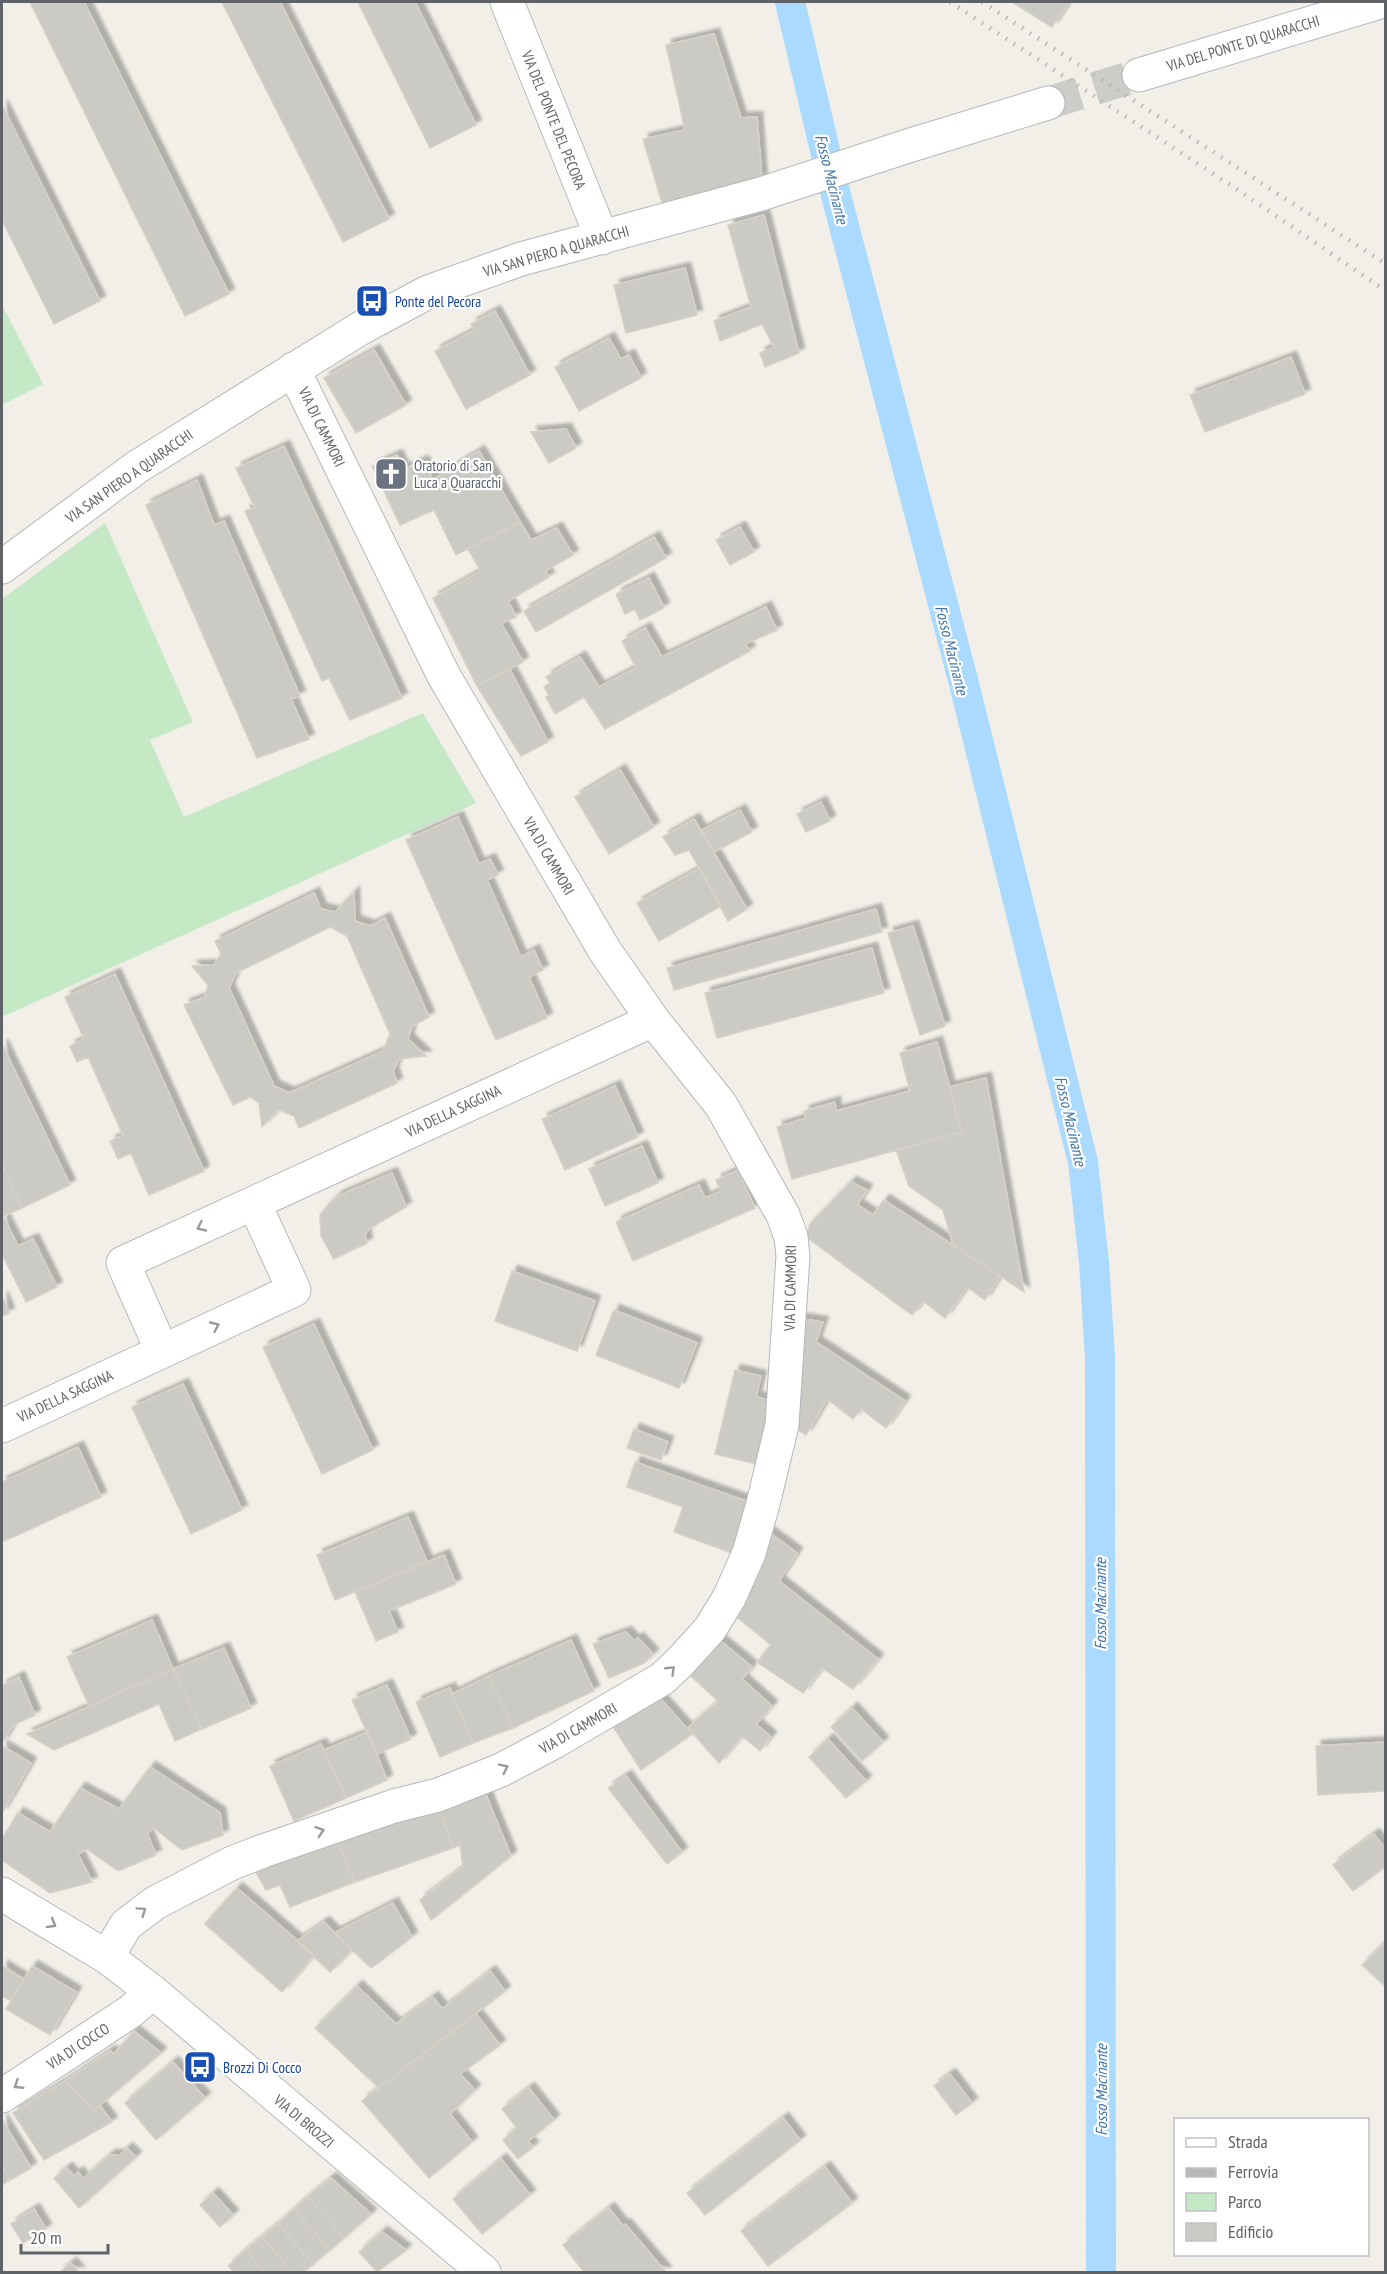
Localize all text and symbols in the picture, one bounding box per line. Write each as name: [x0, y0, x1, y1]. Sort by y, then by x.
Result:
street label: VIA DEL PONTE DI QUARACCHI: [1163, 11, 1322, 76]
street label: VIA DEL PONTE DEL PECORA: [517, 47, 591, 193]
water label: Fosso Macinante: [811, 132, 853, 227]
street label: VIA SAN PIERO A QUARACCHI: [480, 221, 631, 281]
bus stop icon: Ponte del Pecora: [354, 283, 390, 319]
place label: Ponte del Pecora: [395, 292, 481, 311]
street label: VIA DI CAMMORI: [294, 383, 349, 470]
street label: VIA SAN PIERO A QUARACCHI: [61, 425, 196, 528]
church icon: Oratorio di San Luca a Quaracchi: [373, 456, 409, 492]
place label: Oratorio di San Luca a Quaracchi: [414, 456, 501, 492]
water label: Fosso Macinante: [931, 603, 973, 698]
street label: VIA DI CAMMORI: [519, 813, 579, 898]
water label: Fosso Macinante: [1051, 1074, 1091, 1169]
street label: VIA DELLA SAGGINA: [401, 1080, 505, 1142]
one-way arrow: [196, 1220, 207, 1232]
street label: VIA DI CAMMORI: [780, 1245, 800, 1332]
one-way arrow: [209, 1322, 220, 1334]
street label: VIA DELLA SAGGINA: [13, 1365, 117, 1427]
water label: Fosso Macinante: [1090, 1557, 1110, 1650]
one-way arrow: [664, 1666, 675, 1677]
street label: VIA DI CAMMORI: [535, 1698, 620, 1758]
one-way arrow: [497, 1764, 508, 1776]
one-way arrow: [314, 1826, 325, 1839]
one-way arrow: [136, 1907, 147, 1918]
one-way arrow: [46, 1917, 56, 1929]
street label: VIA DI COCCO: [42, 2019, 113, 2074]
water label: Fosso Macinante: [1091, 2043, 1111, 2136]
bus stop icon: Brozzi Di Cocco: [182, 2049, 218, 2085]
place label: Brozzi Di Cocco: [223, 2058, 302, 2077]
one-way arrow: [14, 2078, 25, 2089]
street label: VIA DI BROZZI: [269, 2090, 338, 2152]
legend: [1174, 2118, 1369, 2256]
text: Strada: [1228, 2130, 1268, 2153]
text: Ferrovia: [1228, 2160, 1278, 2183]
text: Parco: [1228, 2190, 1262, 2213]
scale bar: [21, 2217, 108, 2255]
text: Edificio: [1228, 2220, 1274, 2243]
text: 20 m: [30, 2226, 62, 2249]

